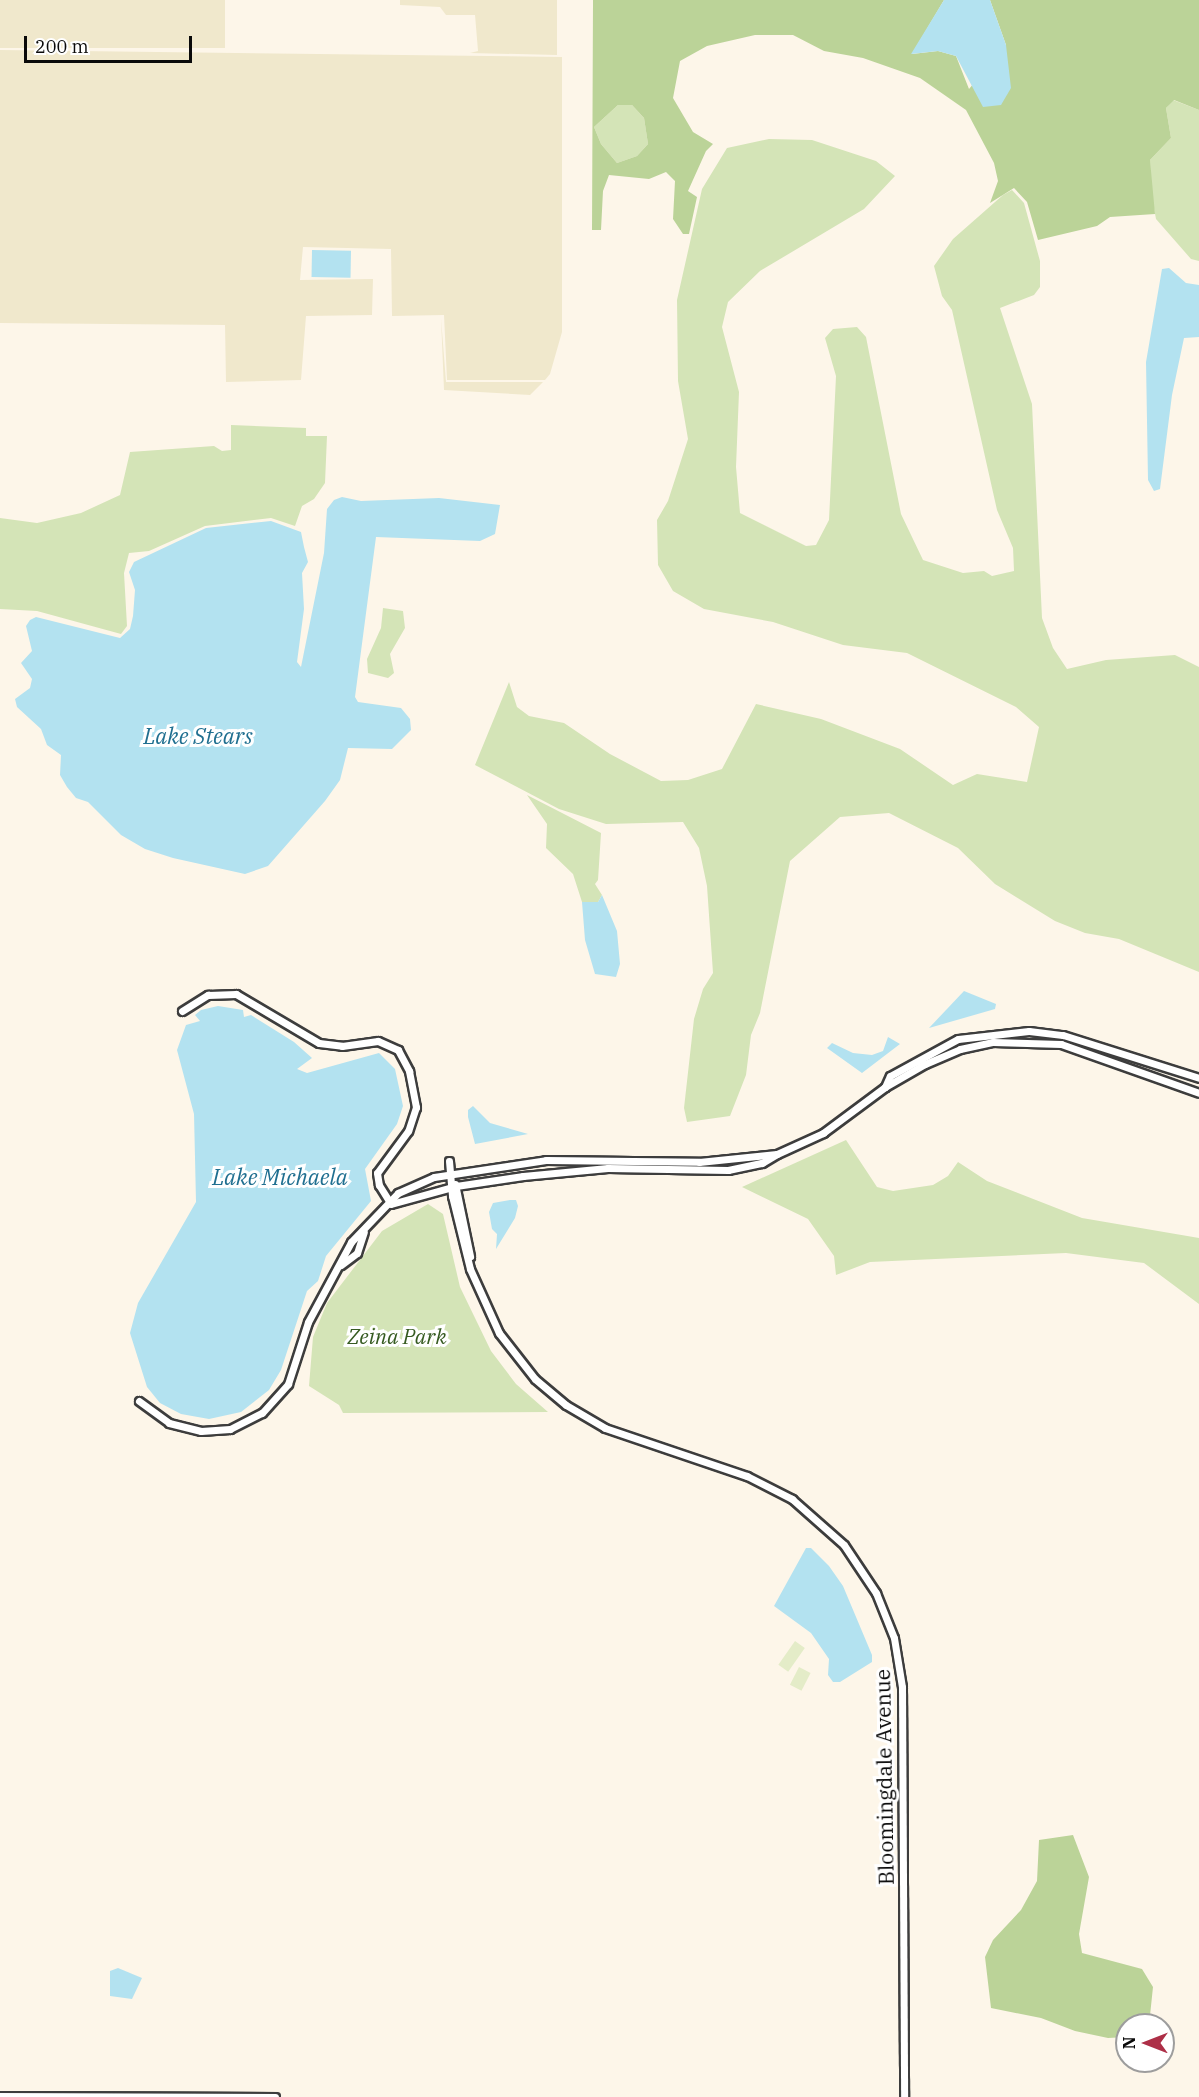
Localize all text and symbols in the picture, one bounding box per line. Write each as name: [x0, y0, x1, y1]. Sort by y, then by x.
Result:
scale bar: [27, 24, 195, 62]
text: 200 m: [35, 35, 89, 58]
water label: Lake Stears: [143, 723, 253, 749]
water label: Lake Michaela: [212, 1164, 348, 1190]
park label: Zeina Park: [347, 1323, 447, 1349]
street label: Bloomingdale Avenue: [870, 1669, 898, 1885]
north arrow: [1115, 2013, 1175, 2073]
text: N: [1119, 2037, 1139, 2049]

